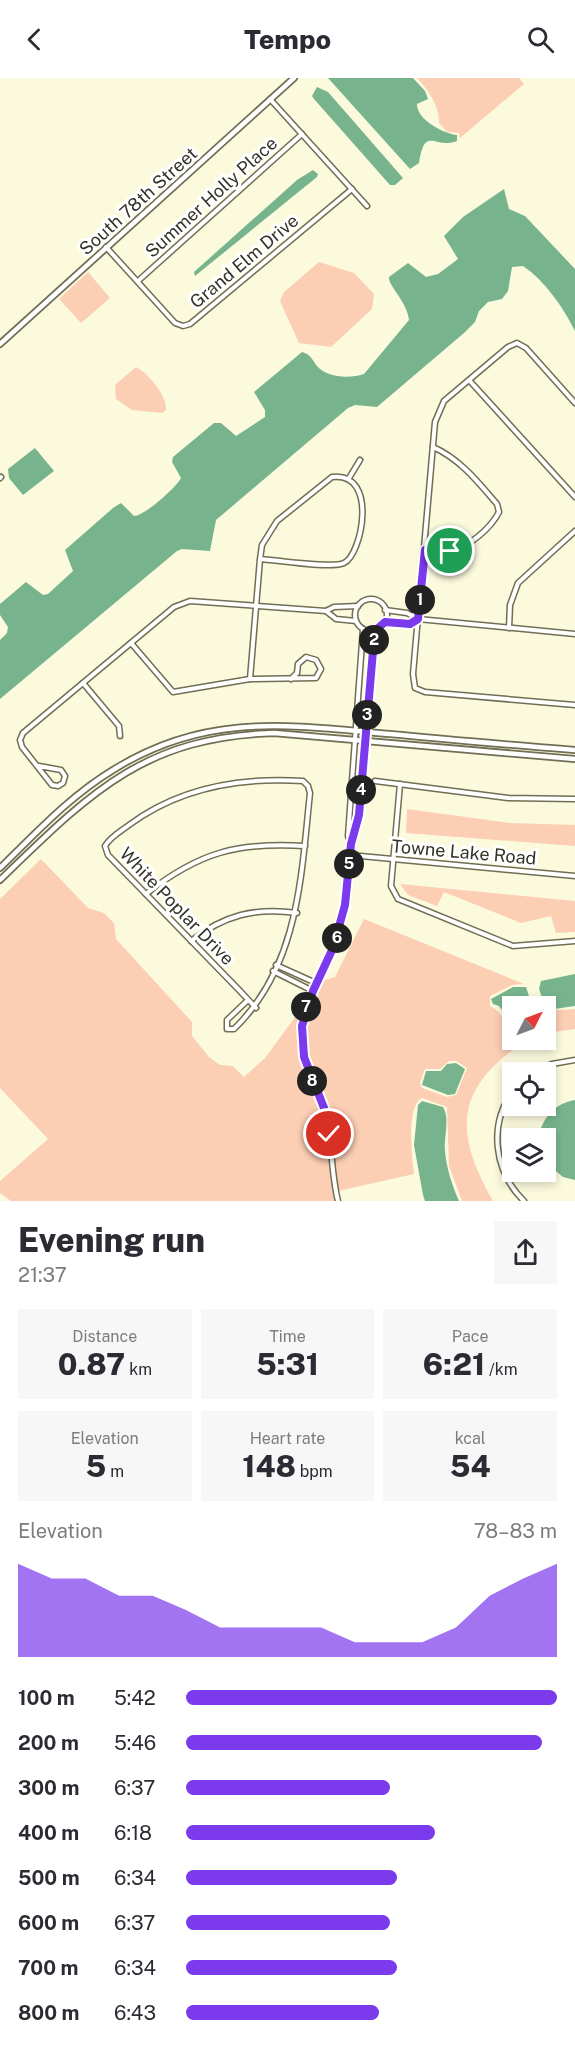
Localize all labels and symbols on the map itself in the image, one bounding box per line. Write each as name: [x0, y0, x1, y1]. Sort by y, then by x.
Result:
street label: Summer Holly Place: [141, 132, 281, 262]
street label: South 78th Street: [75, 143, 201, 259]
street label: Grand Elm Drive: [186, 210, 302, 312]
pin: [424, 525, 475, 576]
pin: 1: [405, 585, 435, 615]
pin: 2: [359, 625, 389, 655]
pin: 3: [352, 700, 382, 730]
pin: 4: [346, 775, 376, 805]
street label: Towne Lake Road: [391, 835, 537, 869]
street label: White Poplar Drive: [116, 843, 238, 969]
pin: 5: [334, 849, 364, 879]
pin: 6: [322, 923, 352, 953]
pin: 7: [291, 992, 321, 1022]
north arrow: [502, 996, 556, 1050]
pin: 8: [297, 1066, 327, 1096]
pin: [303, 1108, 354, 1159]

